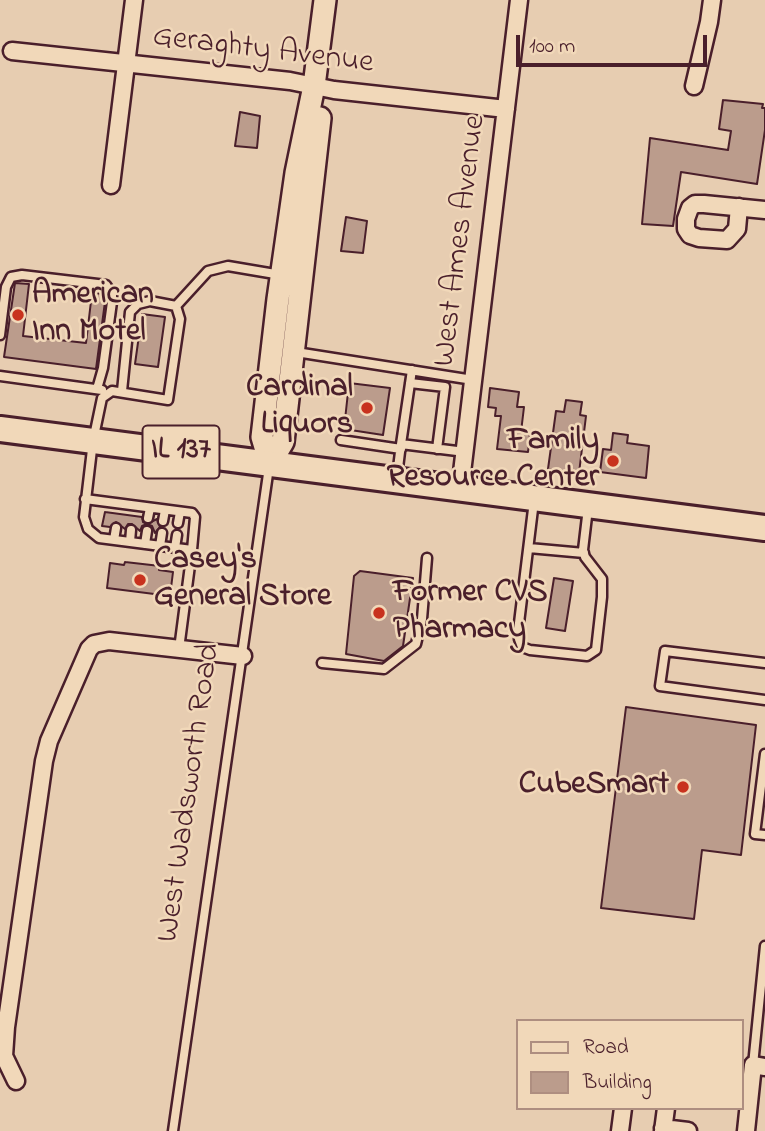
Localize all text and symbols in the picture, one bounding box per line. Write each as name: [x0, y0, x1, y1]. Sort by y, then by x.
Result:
street label: Geraghty Avenue: [150, 19, 376, 85]
scale bar: [520, 21, 711, 65]
text: 100 m: [529, 32, 575, 62]
street label: West Ames Avenue: [428, 113, 496, 369]
place label: American Inn Motel: [32, 278, 154, 353]
marker: American Inn Motel: [10, 307, 26, 323]
place label: Cardinal Liquors: [246, 371, 353, 446]
marker: Cardinal Liquors: [359, 400, 375, 416]
place label: Family Resource Center: [387, 424, 599, 499]
road number: IL 137: [142, 426, 220, 478]
marker: Family Resource Center: [605, 453, 621, 469]
place label: Casey's General Store: [154, 543, 331, 618]
marker: Casey's General Store: [132, 572, 148, 588]
place label: Former CVS Pharmacy: [393, 576, 548, 651]
marker: Former CVS Pharmacy: [371, 605, 387, 621]
street label: West Wadsworth Road: [151, 641, 231, 945]
place label: CubeSmart: [519, 768, 669, 806]
marker: CubeSmart: [675, 779, 691, 795]
legend: [516, 1019, 744, 1110]
text: Road: [583, 1033, 629, 1063]
text: Building: [583, 1068, 652, 1098]

